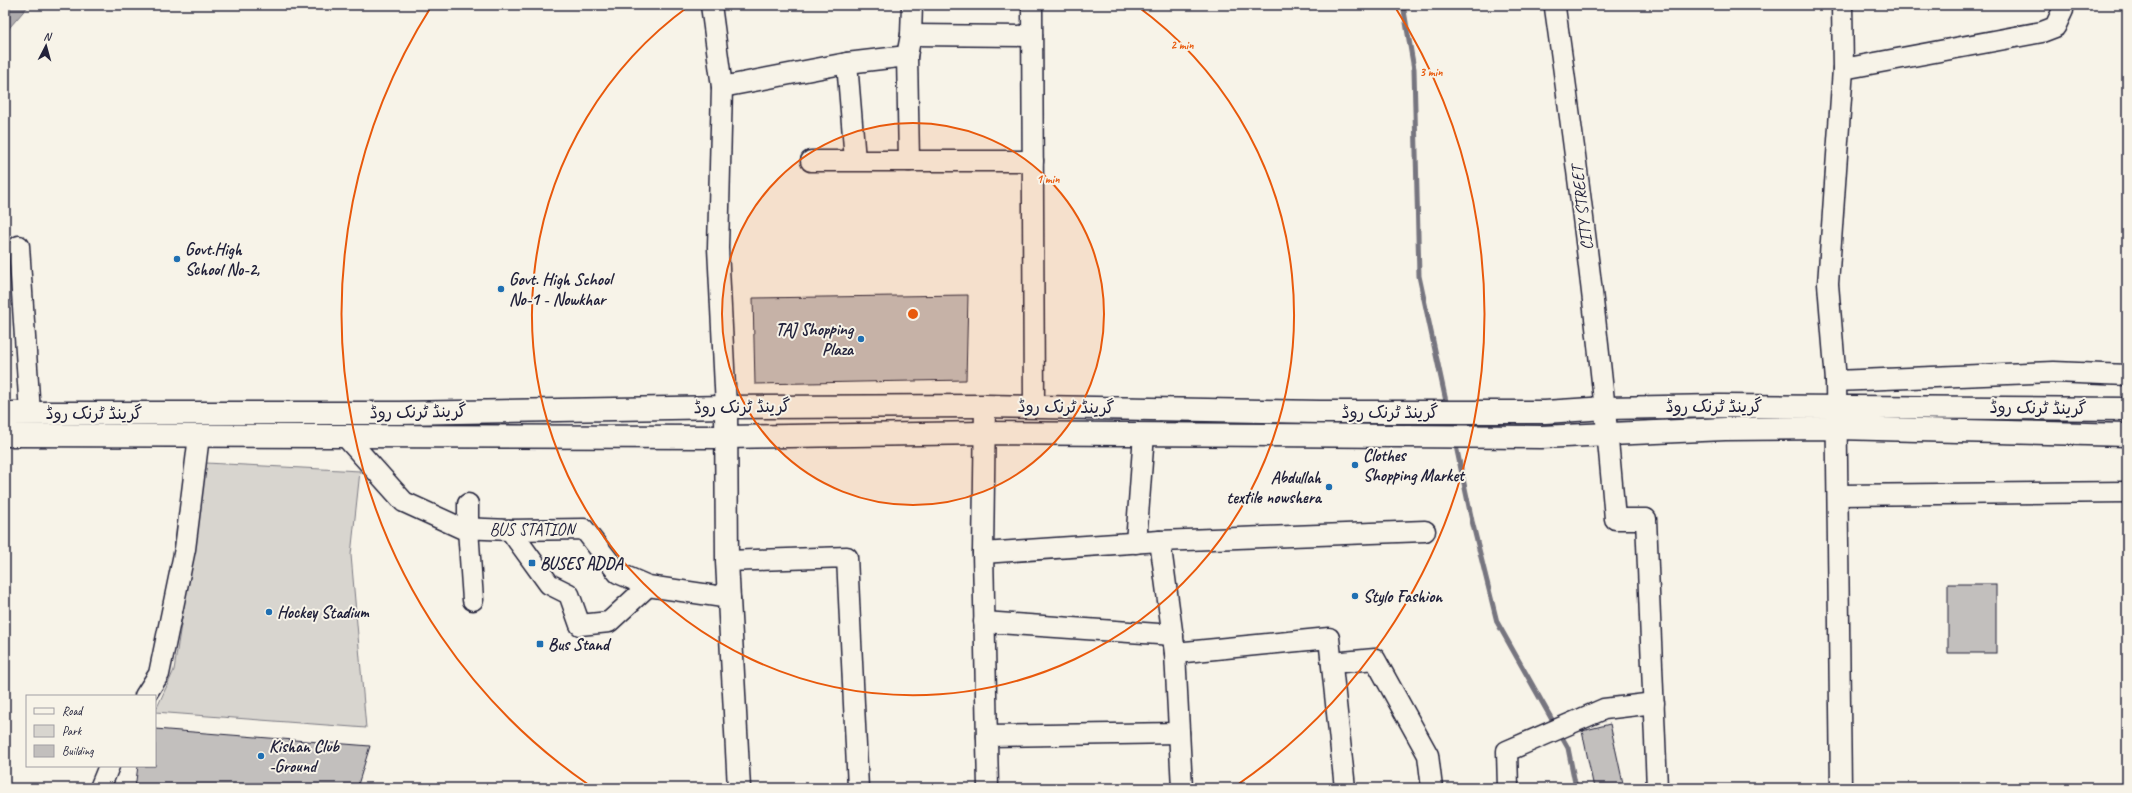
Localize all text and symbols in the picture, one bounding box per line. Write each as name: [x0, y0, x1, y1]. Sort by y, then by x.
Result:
north arrow: [26, 26, 66, 66]
text: N: [43, 29, 53, 44]
text: 2 min: [1171, 37, 1194, 53]
text: 3 min: [1420, 64, 1443, 80]
street label: CITY STREET: [1566, 161, 1598, 252]
text: 1 min: [1037, 171, 1060, 187]
place label: Govt.High School No-2,: [185, 239, 260, 280]
marker: Govt.High School No-2,: [172, 254, 182, 264]
place label: Govt. High School No-1 - Nowkhar: [509, 269, 615, 310]
marker: Govt. High School No-1 - Nowkhar: [496, 284, 506, 294]
centre of rings: [906, 307, 920, 321]
place label: TAJ Shopping Plaza: [775, 319, 855, 360]
marker: TAJ Shopping Plaza: [856, 334, 866, 344]
street label: گرینڈ ٹرنک روڈ: [693, 396, 791, 418]
street label: گرینڈ ٹرنک روڈ: [1017, 396, 1115, 418]
street label: گرینڈ ٹرنک روڈ: [1666, 396, 1762, 417]
street label: گرینڈ ٹرنک روڈ: [1989, 397, 2087, 419]
street label: گرینڈ ٹرنک روڈ: [369, 401, 467, 423]
street label: گرینڈ ٹرنک روڈ: [1342, 402, 1438, 423]
street label: گرینڈ ٹرنک روڈ: [46, 403, 142, 424]
place label: Clothes Shopping Market: [1363, 445, 1466, 486]
marker: Clothes Shopping Market: [1350, 460, 1360, 470]
place label: Abdullah textile nowshera: [1227, 467, 1323, 508]
marker: Abdullah textile nowshera: [1324, 482, 1334, 492]
street label: BUS STATION: [489, 519, 577, 540]
place label: BUSES ADDA: [540, 553, 624, 574]
marker: BUSES ADDA: [527, 558, 537, 568]
place label: Stylo Fashion: [1363, 586, 1443, 607]
marker: Stylo Fashion: [1350, 591, 1360, 601]
place label: Hockey Stadium: [277, 602, 370, 623]
marker: Hockey Stadium: [264, 607, 274, 617]
place label: Bus Stand: [548, 634, 612, 655]
marker: Bus Stand: [535, 639, 545, 649]
legend: [26, 695, 156, 767]
text: Road: [62, 703, 84, 719]
text: Park: [62, 723, 83, 739]
place label: Kishan Club -Ground: [269, 736, 340, 777]
text: Building: [62, 743, 94, 759]
marker: Kishan Club -Ground: [256, 751, 266, 761]

